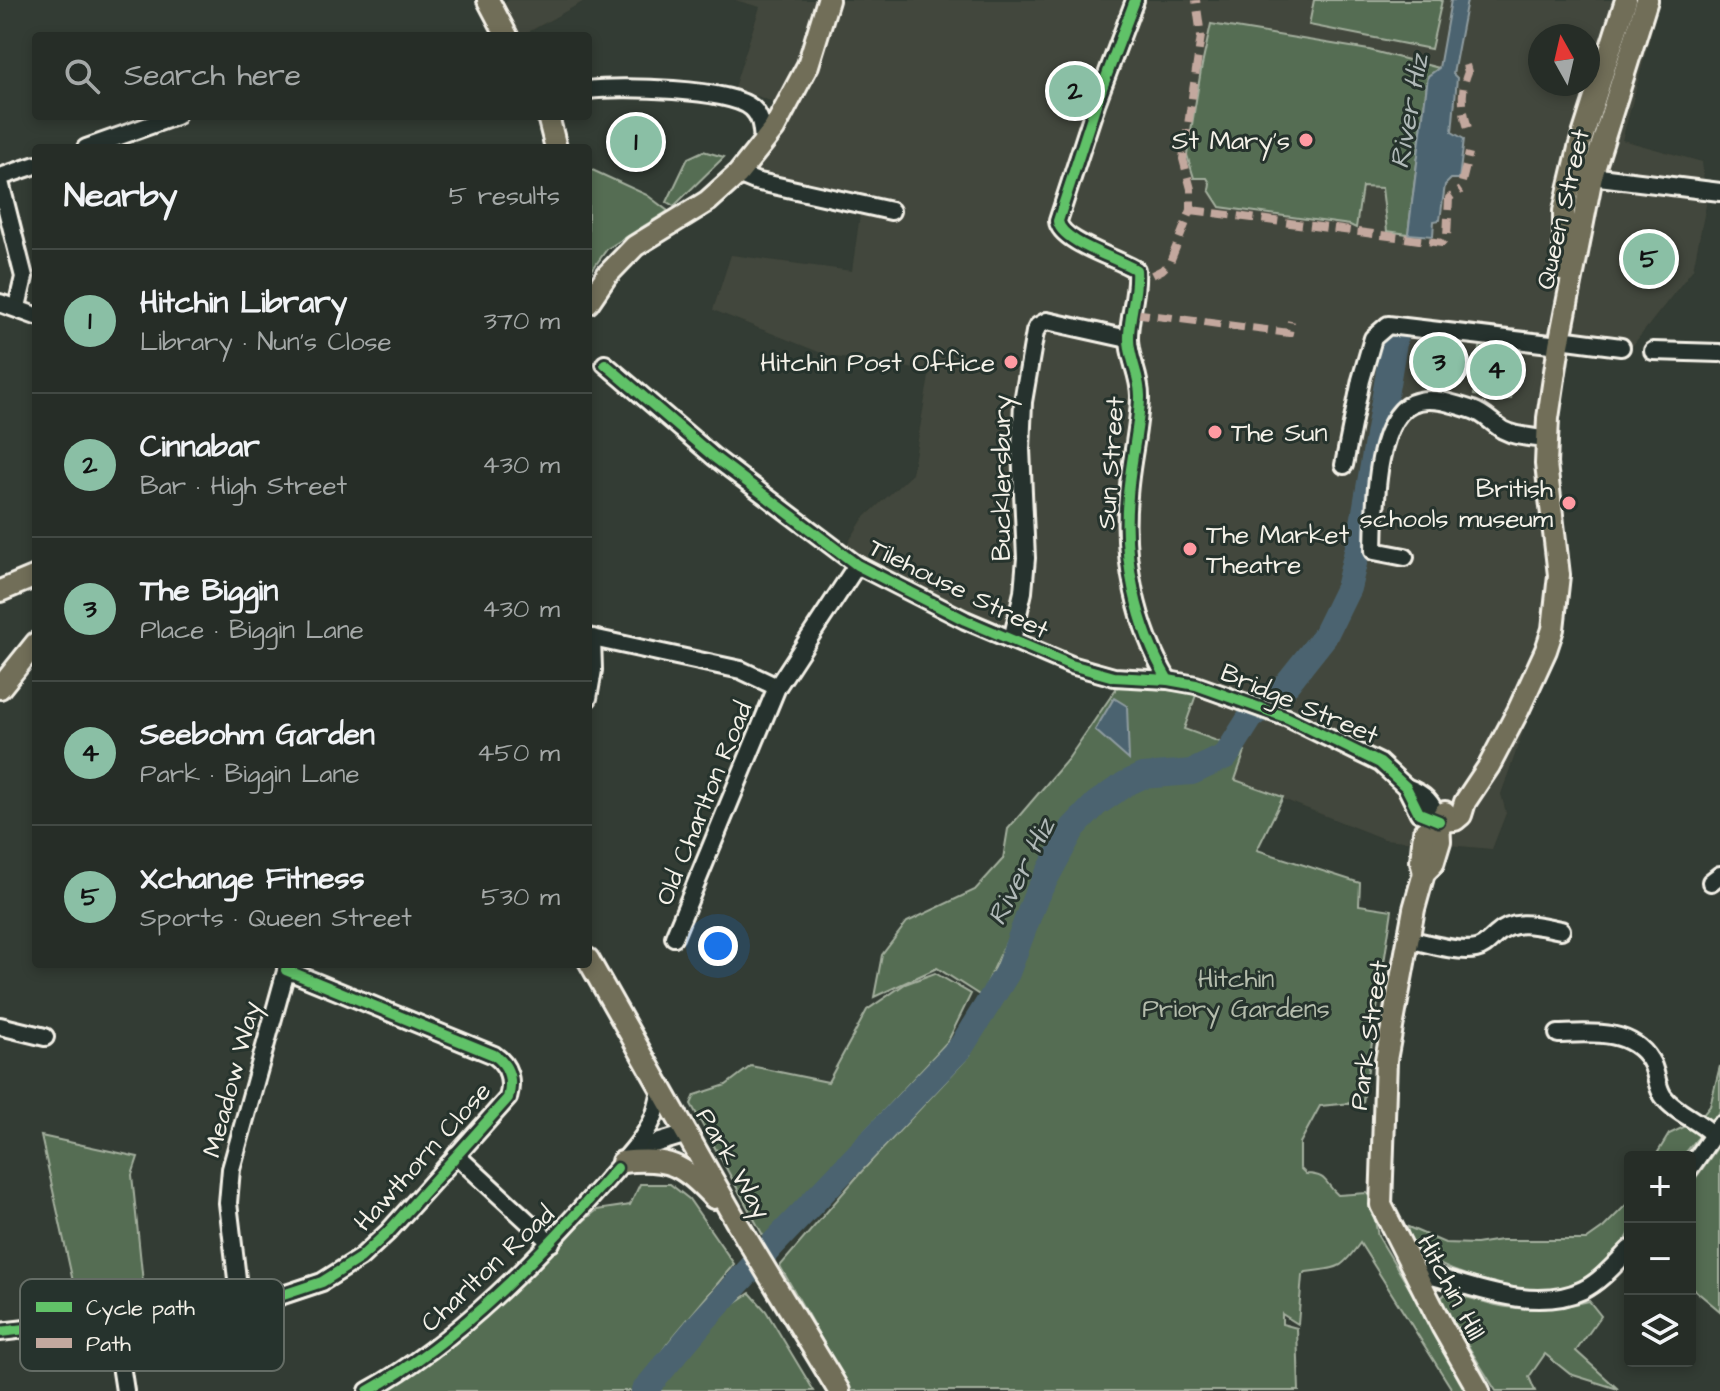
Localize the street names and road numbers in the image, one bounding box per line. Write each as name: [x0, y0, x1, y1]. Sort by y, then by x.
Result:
street label: Queen Street: [1527, 125, 1599, 293]
street label: Bucklersbury: [984, 395, 1022, 561]
street label: Sun Street: [1088, 395, 1134, 531]
street label: Tilehouse Street: [862, 530, 1055, 648]
street label: Bridge Street: [1214, 654, 1385, 755]
street label: Old Charlton Road: [647, 696, 761, 910]
street label: Park Street: [1341, 958, 1397, 1112]
street label: Meadow Way: [194, 997, 272, 1162]
street label: Hawthorn Close: [346, 1074, 500, 1239]
street label: Park Way: [685, 1101, 779, 1227]
street label: Charlton Road: [413, 1197, 563, 1340]
street label: Hitchin Hill: [1408, 1228, 1494, 1347]

